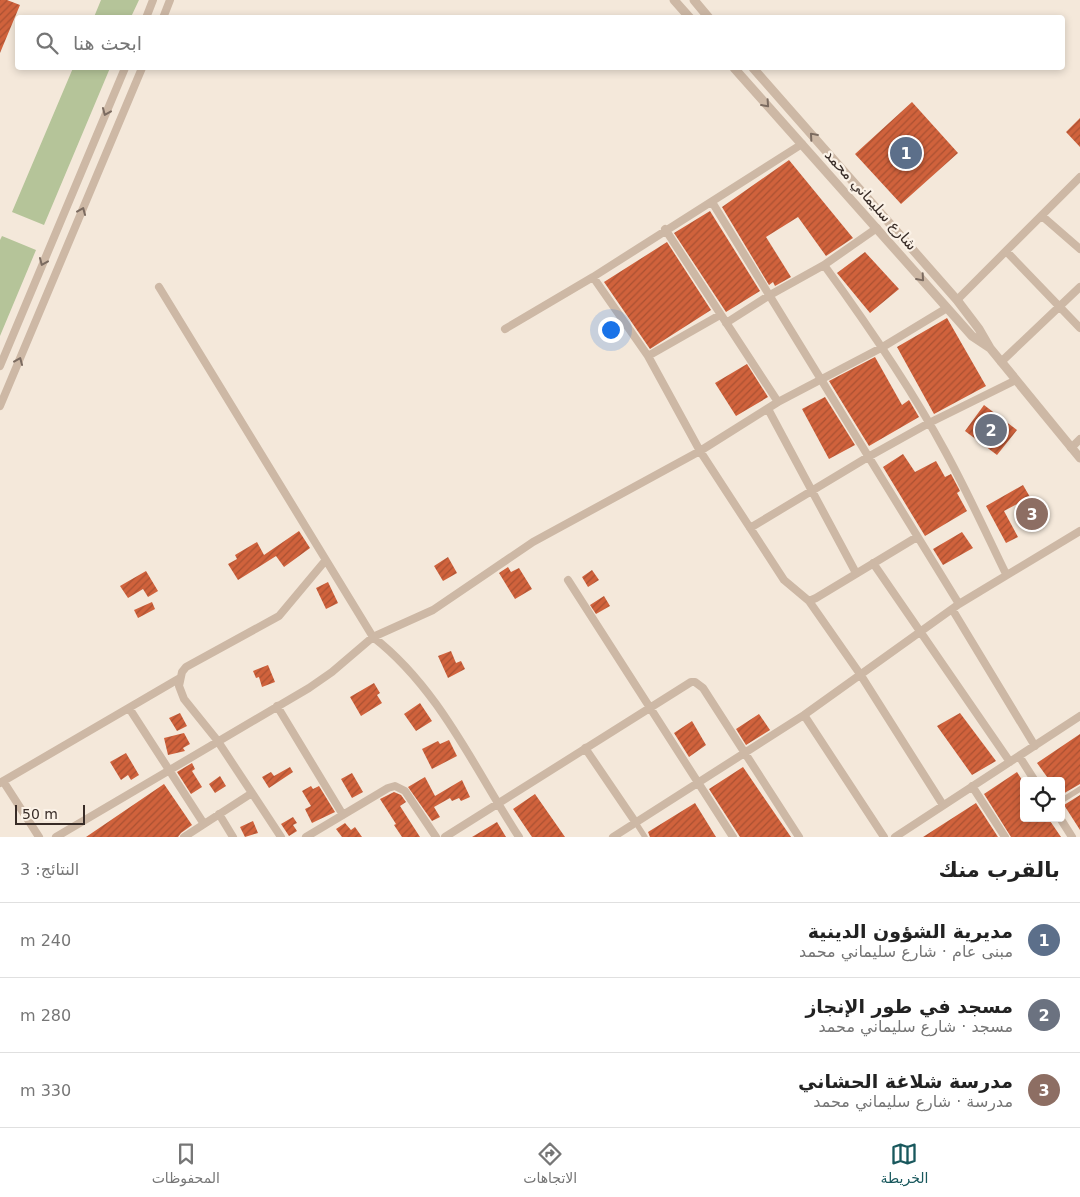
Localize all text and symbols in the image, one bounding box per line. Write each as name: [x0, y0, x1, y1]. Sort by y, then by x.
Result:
search box: [15, 15, 1065, 70]
icon: search: [33, 29, 61, 57]
text: ابحث هنا: [73, 32, 142, 54]
one-way arrow: [761, 98, 769, 107]
one-way arrow: [101, 108, 111, 116]
one-way arrow: [810, 133, 819, 142]
pin: 1: [890, 134, 922, 172]
street label: شارع سليماني محمد: [820, 146, 921, 255]
one-way arrow: [75, 207, 86, 216]
one-way arrow: [39, 257, 49, 266]
one-way arrow: [915, 272, 924, 281]
your location: [598, 317, 624, 343]
one-way arrow: [12, 357, 23, 366]
pin: 2: [975, 411, 1007, 449]
pin: 3: [1016, 495, 1048, 533]
map controls: [1020, 777, 1065, 822]
button: locate: [1020, 777, 1065, 822]
scale bar: [15, 802, 85, 825]
text: 50 m: [22, 806, 58, 822]
text: بالقرب منك: [939, 858, 1060, 882]
text: النتائج: 3: [20, 860, 79, 879]
text: مديرية الشؤون الدينية: [808, 920, 1013, 942]
text: 240 m: [20, 931, 71, 950]
text: 1: [1038, 931, 1050, 950]
text: مبنى عام · شارع سليماني محمد: [799, 942, 1013, 961]
text: مسجد في طور الإنجاز: [805, 995, 1013, 1017]
text: 280 m: [20, 1006, 71, 1025]
text: 2: [1038, 1006, 1050, 1025]
text: مسجد · شارع سليماني محمد: [818, 1017, 1013, 1036]
text: مدرسة شلاغة الحشاني: [798, 1070, 1013, 1092]
text: 330 m: [20, 1081, 71, 1100]
text: 3: [1038, 1081, 1050, 1100]
text: مدرسة · شارع سليماني محمد: [813, 1092, 1013, 1111]
tab: المحفوظات: [152, 1140, 220, 1186]
tab: الاتجاهات: [523, 1140, 577, 1186]
tab: الخريطة: [881, 1140, 928, 1186]

